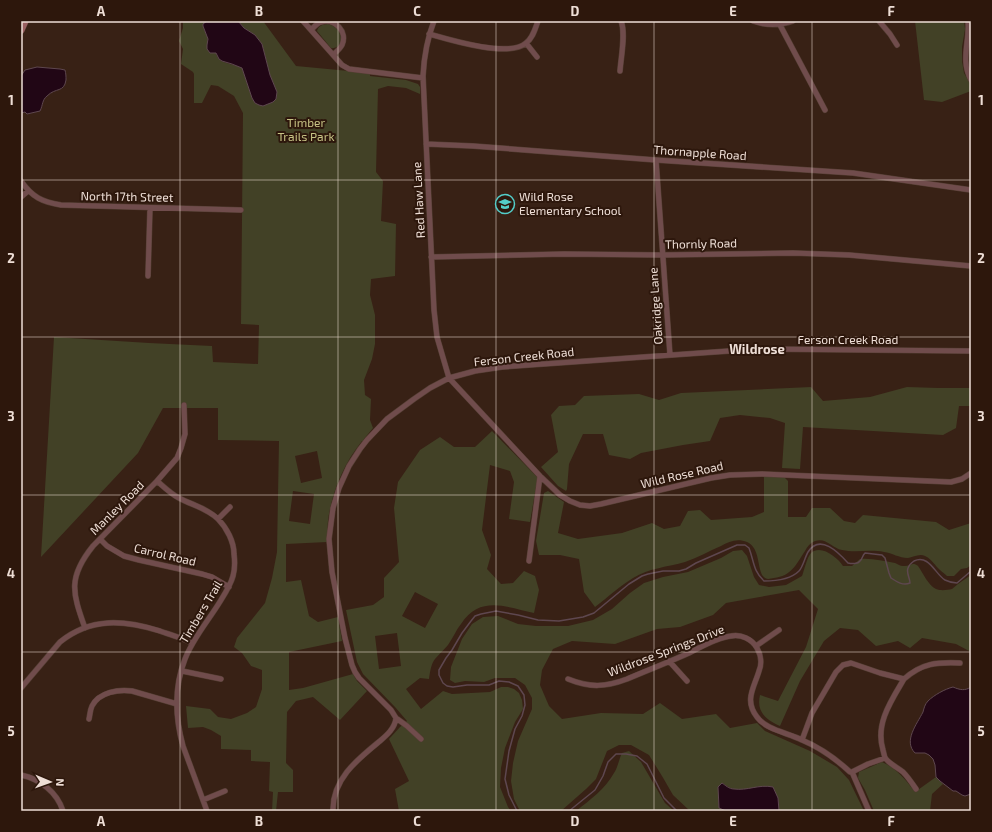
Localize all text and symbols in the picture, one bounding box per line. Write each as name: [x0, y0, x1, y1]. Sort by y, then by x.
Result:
text: A: [97, 3, 106, 19]
text: B: [255, 3, 263, 19]
text: C: [413, 3, 421, 19]
text: D: [571, 3, 580, 19]
text: E: [729, 3, 737, 19]
text: F: [887, 3, 895, 19]
text: 1: [8, 92, 14, 108]
text: 1: [978, 92, 984, 108]
park label: Timber Trails Park: [277, 115, 335, 143]
street label: Thornapple Road: [653, 142, 747, 162]
street label: Red Haw Lane: [409, 162, 427, 239]
street label: North 17th Street: [81, 188, 174, 204]
place label: Wild Rose Elementary School: [519, 189, 622, 217]
school or university icon: Wild Rose Elementary School: [494, 193, 516, 215]
street label: Thornly Road: [665, 235, 737, 251]
text: 2: [7, 250, 15, 266]
text: 2: [977, 250, 985, 266]
street label: Oakridge Lane: [645, 267, 665, 345]
street label: Ferson Creek Road: [798, 332, 898, 346]
district label: Wildrose: [729, 341, 785, 357]
street label: Ferson Creek Road: [473, 344, 575, 368]
text: 3: [7, 408, 15, 424]
text: 3: [977, 408, 985, 424]
street label: Wild Rose Road: [639, 458, 725, 490]
street label: Manley Road: [86, 477, 146, 537]
street label: Carrol Road: [133, 540, 198, 568]
text: 4: [7, 565, 15, 581]
text: 4: [977, 565, 985, 581]
street label: Timbers Trail: [176, 577, 225, 645]
street label: Wildrose Springs Drive: [605, 621, 726, 679]
text: 5: [7, 723, 15, 739]
text: 5: [977, 723, 985, 739]
north arrow: [30, 762, 70, 802]
text: N: [54, 778, 67, 787]
text: A: [97, 813, 106, 829]
text: B: [255, 813, 263, 829]
text: C: [413, 813, 421, 829]
text: D: [571, 813, 580, 829]
text: E: [729, 813, 737, 829]
text: F: [887, 813, 895, 829]

